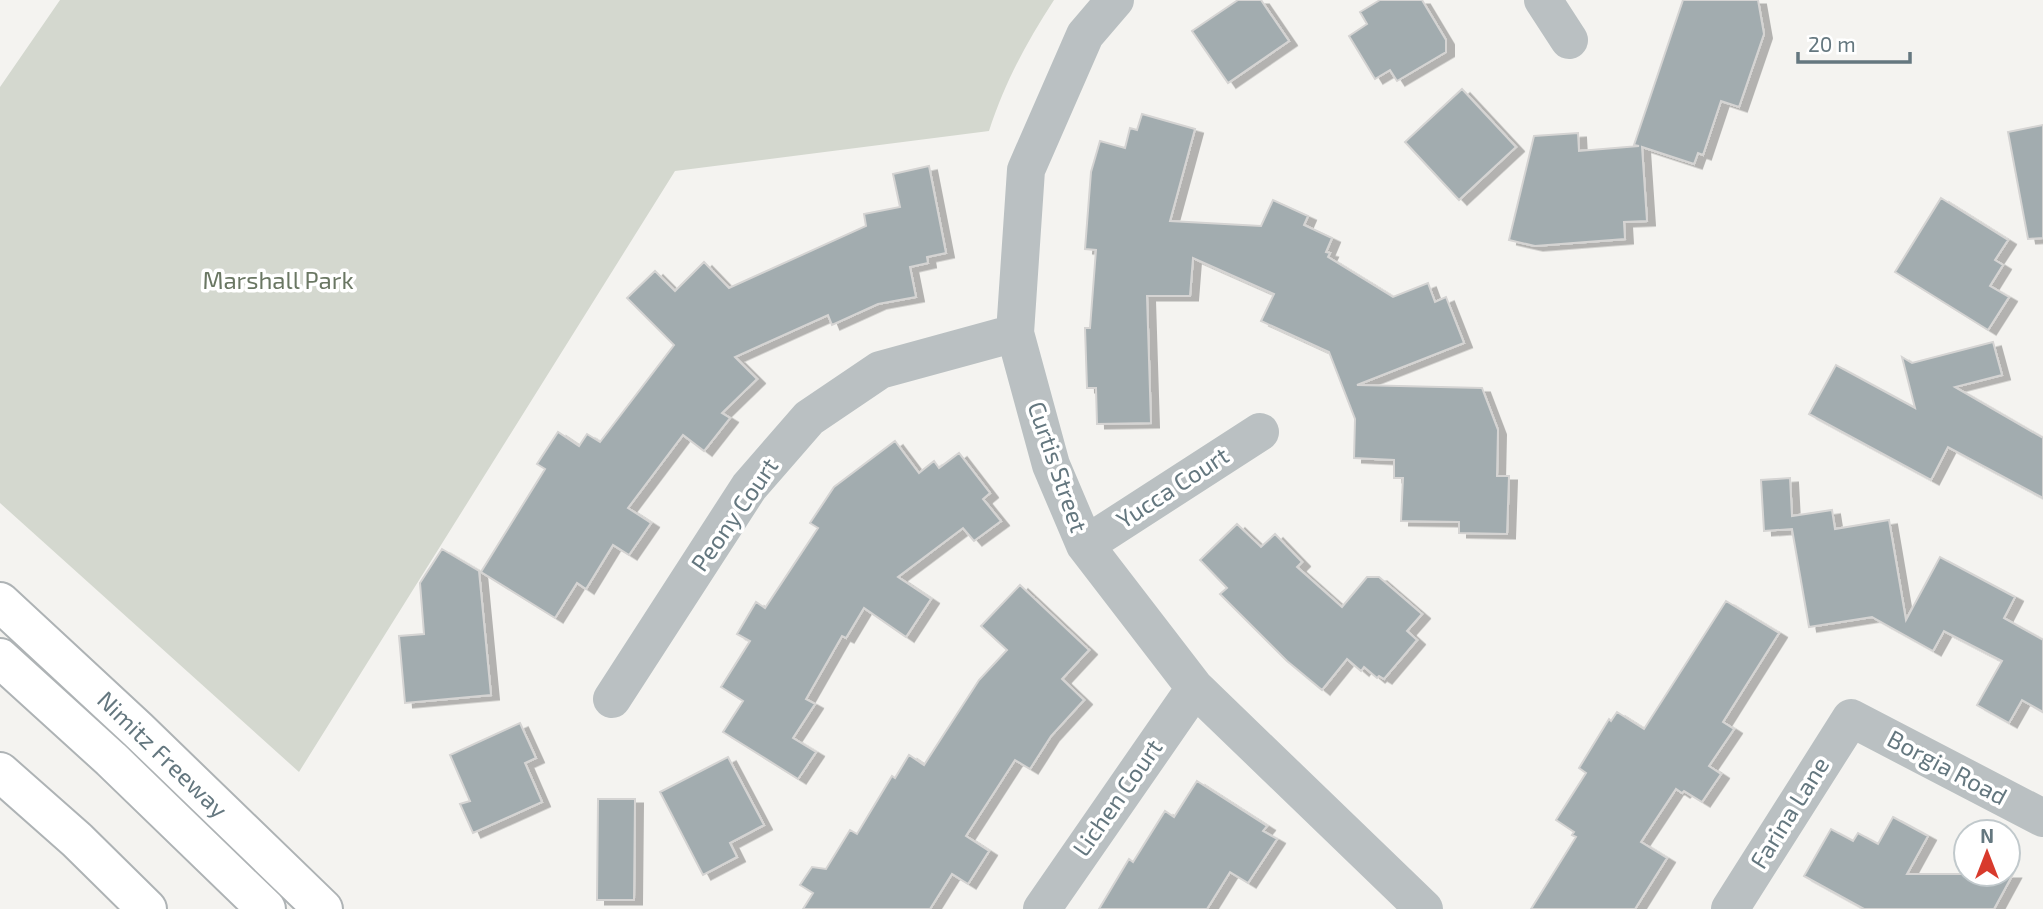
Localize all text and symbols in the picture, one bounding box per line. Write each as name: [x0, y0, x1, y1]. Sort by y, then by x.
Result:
scale bar: [1798, 21, 1910, 65]
text: 20 m: [1808, 31, 1856, 56]
park label: Marshall Park: [202, 265, 354, 294]
street label: Curtis Street: [1023, 397, 1094, 536]
street label: Yucca Court: [1111, 440, 1234, 534]
street label: Peony Court: [684, 452, 783, 576]
street label: Nimitz Freeway: [92, 685, 234, 824]
street label: Borgia Road: [1883, 723, 2012, 810]
street label: Lichen Court: [1066, 733, 1168, 861]
street label: Farina Lane: [1743, 751, 1834, 873]
north arrow: [1952, 818, 2022, 888]
text: N: [1980, 824, 1994, 847]

